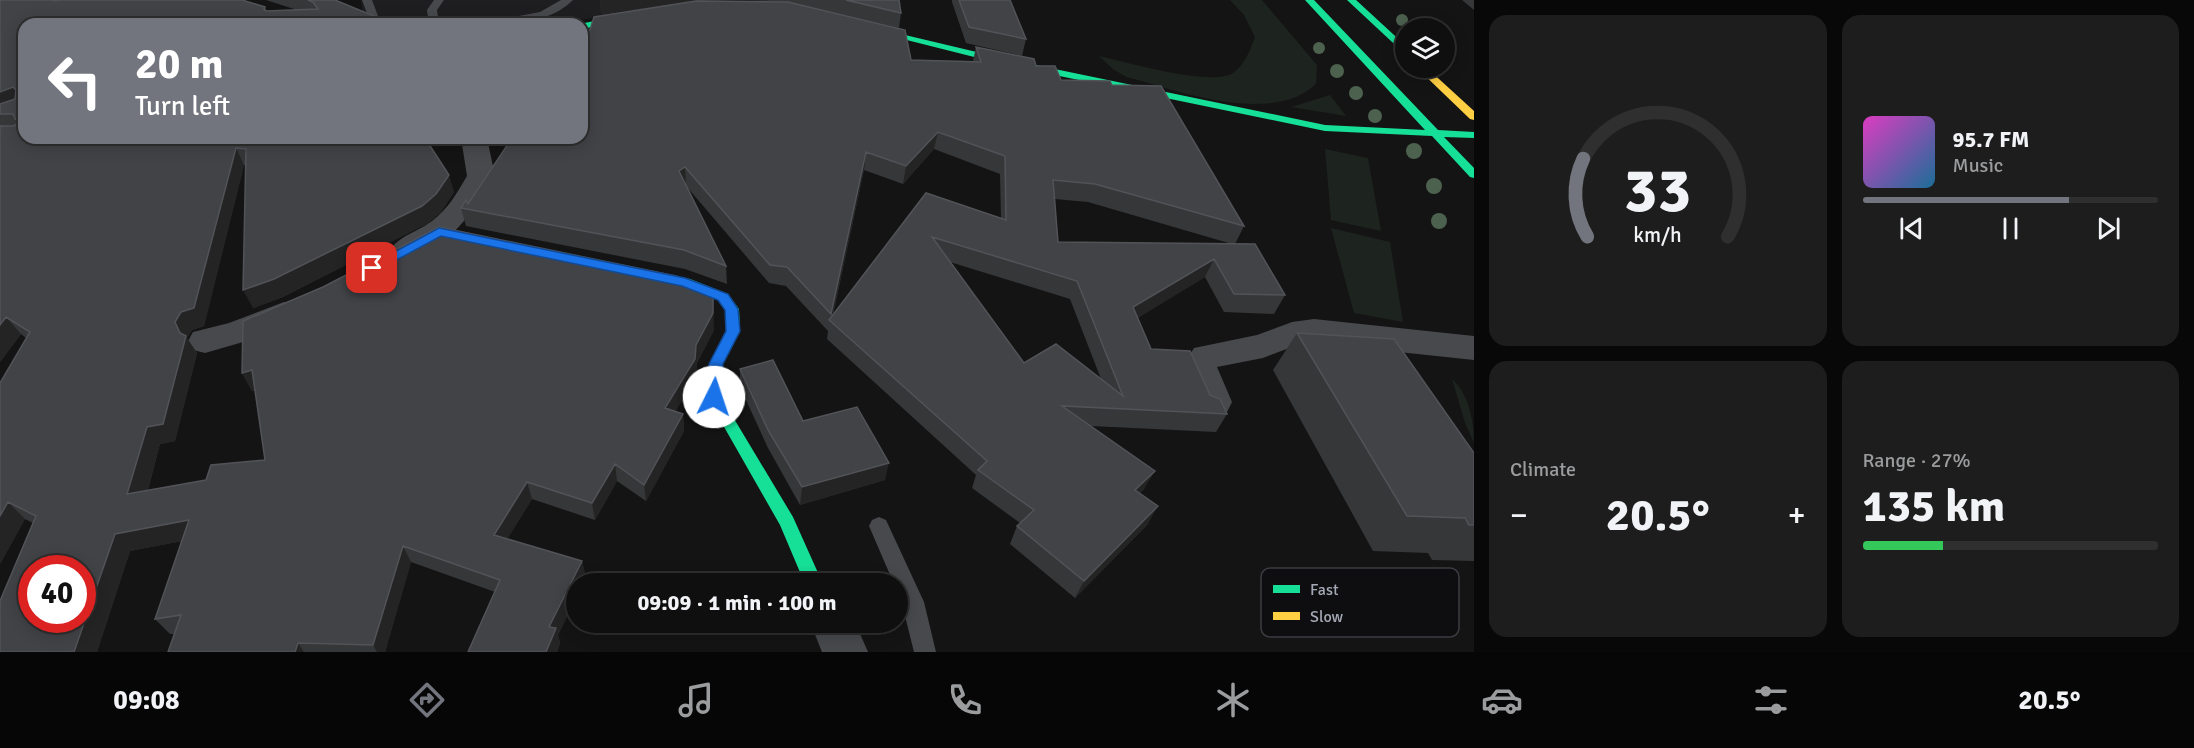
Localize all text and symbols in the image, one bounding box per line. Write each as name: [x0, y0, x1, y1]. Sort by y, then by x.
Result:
map controls: [1395, 18, 1455, 78]
button: layers: [1395, 18, 1455, 78]
text: 20 m: [135, 39, 224, 90]
icon: left: [36, 42, 114, 120]
text: Turn left: [135, 90, 230, 123]
text: 95.7 FM: [1953, 126, 2029, 153]
text: 33: [1624, 153, 1691, 230]
text: Music: [1953, 153, 2003, 178]
icon: previous: [1895, 212, 1928, 245]
icon: pause: [1994, 212, 2027, 245]
icon: next: [2092, 212, 2125, 245]
text: km/h: [1633, 223, 1682, 249]
pin: [346, 242, 397, 293]
icon: arrive: [355, 251, 388, 284]
position arrow: [682, 365, 746, 429]
text: Range · 27%: [1863, 448, 1971, 473]
text: Climate: [1510, 457, 1576, 482]
text: 135 km: [1863, 479, 2005, 534]
text: 20.5°: [1606, 488, 1710, 543]
text: −: [1510, 495, 1528, 536]
text: +: [1788, 495, 1805, 536]
speed limit sign: 40: [18, 555, 96, 633]
legend: [1261, 568, 1459, 637]
text: Fast: [1310, 580, 1339, 600]
text: 09:09 · 1 min · 100 m: [637, 589, 837, 616]
text: Slow: [1310, 607, 1344, 627]
icon: directions: [406, 679, 448, 721]
icon: music: [675, 679, 717, 721]
icon: phone: [944, 679, 986, 721]
icon: climate: [1212, 679, 1254, 721]
icon: car: [1481, 679, 1523, 721]
icon: filters: [1750, 679, 1792, 721]
text: 09:08: [113, 684, 180, 717]
text: 20.5°: [2018, 684, 2081, 717]

